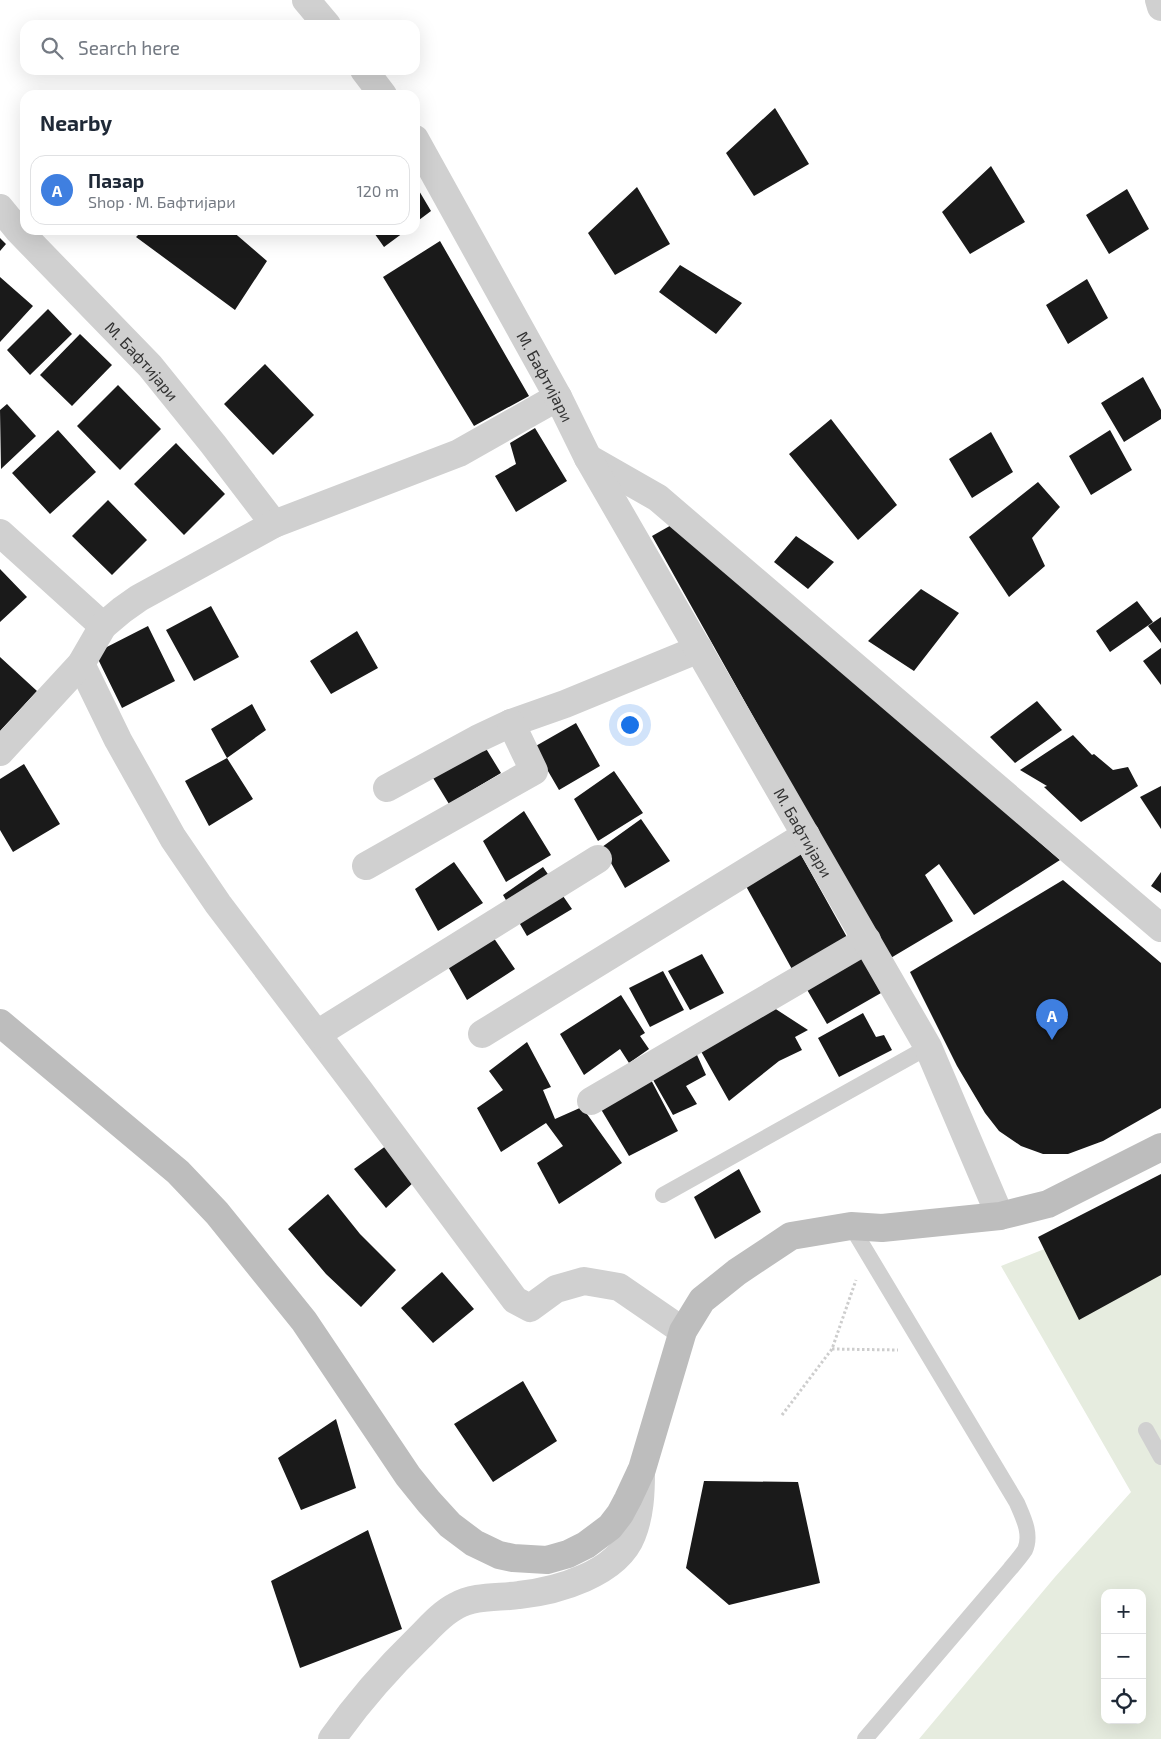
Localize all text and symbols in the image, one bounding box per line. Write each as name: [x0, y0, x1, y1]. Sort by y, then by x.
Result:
search box: [20, 20, 420, 75]
icon: search: [38, 34, 66, 62]
text: Search here: [78, 36, 180, 59]
text: Nearby: [40, 110, 112, 135]
text: Пазар: [88, 169, 144, 192]
text: A: [52, 181, 62, 200]
text: 120 m: [356, 181, 399, 200]
text: Shop · М. Бафтијари: [88, 192, 236, 211]
street label: М. Бафтијари: [102, 317, 183, 404]
street label: М. Бафтијари: [514, 328, 578, 425]
your location: [617, 712, 643, 738]
street label: М. Бафтијари: [771, 784, 837, 880]
pin: A: [1036, 999, 1068, 1040]
map controls: [1101, 1589, 1146, 1724]
button: +: [1101, 1589, 1146, 1634]
button: −: [1101, 1634, 1146, 1679]
button: locate: [1101, 1679, 1146, 1724]

